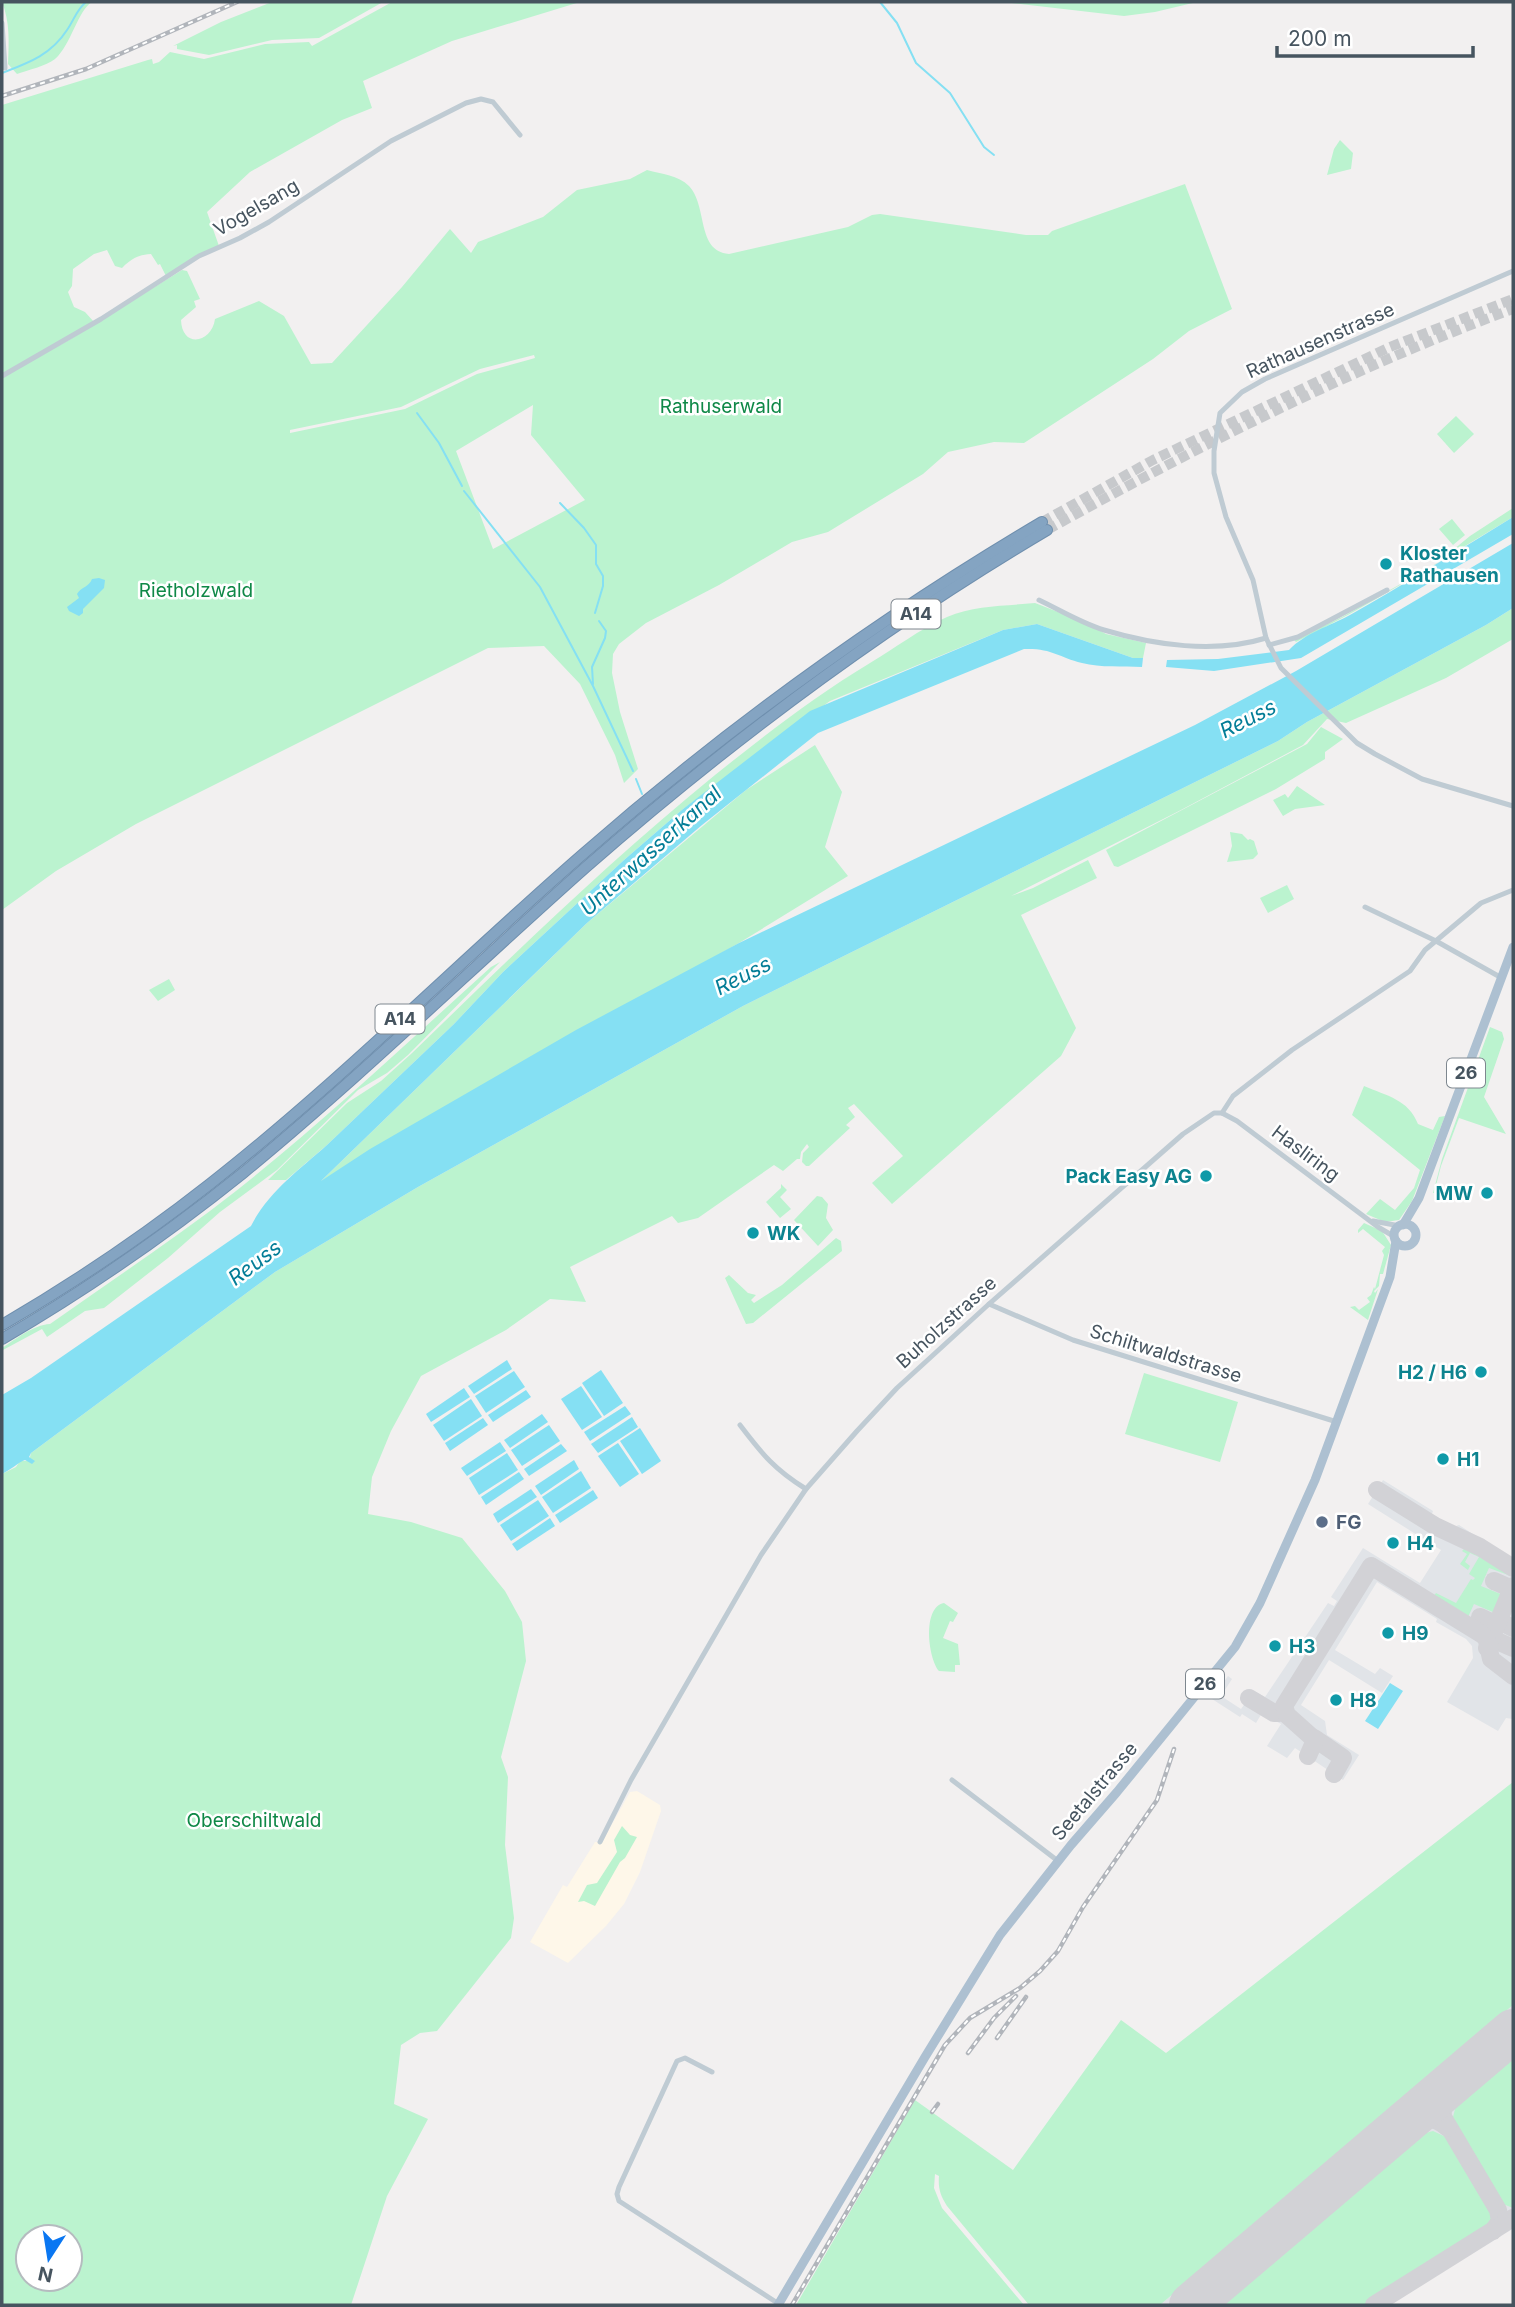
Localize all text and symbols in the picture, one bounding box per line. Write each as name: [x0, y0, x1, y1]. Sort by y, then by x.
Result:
scale bar: [1277, 14, 1473, 58]
text: 200 m: [1288, 26, 1352, 51]
street label: Vogelsang: [210, 174, 303, 241]
street label: Rathausenstrasse: [1243, 297, 1398, 383]
park label: Rathuserwald: [660, 395, 782, 418]
place label: Kloster Rathausen: [1400, 542, 1499, 587]
marker: Kloster Rathausen: [1378, 556, 1394, 572]
park label: Rietholzwald: [139, 579, 253, 602]
road number: A14: [892, 600, 940, 628]
water label: Reuss: [1215, 694, 1280, 743]
water label: Unterwasserkanal: [575, 780, 727, 921]
water label: Reuss: [710, 951, 775, 1000]
road number: A14: [376, 1004, 424, 1034]
road number: 26: [1447, 1058, 1485, 1088]
street label: Hasliring: [1267, 1120, 1344, 1186]
place label: Pack Easy AG: [1065, 1165, 1192, 1188]
marker: Pack Easy AG: [1198, 1168, 1214, 1184]
place label: MW: [1436, 1182, 1473, 1205]
marker: MW: [1479, 1185, 1495, 1201]
place label: WK: [767, 1222, 801, 1245]
marker: WK: [745, 1225, 761, 1241]
water label: Reuss: [223, 1235, 286, 1291]
street label: Buholzstrasse: [892, 1271, 1001, 1373]
street label: Schiltwaldstrasse: [1087, 1319, 1245, 1388]
place label: H2 / H6: [1398, 1361, 1467, 1384]
marker: H2 / H6: [1473, 1364, 1489, 1380]
place label: H1: [1457, 1448, 1479, 1471]
marker: H1: [1435, 1451, 1451, 1467]
place label: FG: [1336, 1511, 1361, 1534]
marker: FG: [1314, 1514, 1330, 1530]
place label: H4: [1407, 1532, 1434, 1555]
marker: H4: [1385, 1535, 1401, 1551]
place label: H9: [1402, 1622, 1429, 1645]
marker: H9: [1380, 1625, 1396, 1641]
place label: H3: [1289, 1635, 1315, 1658]
marker: H3: [1267, 1638, 1283, 1654]
road number: 26: [1186, 1670, 1224, 1699]
place label: H8: [1350, 1689, 1377, 1712]
marker: H8: [1328, 1692, 1344, 1708]
street label: Seetalstrasse: [1047, 1738, 1142, 1845]
park label: Oberschiltwald: [187, 1809, 321, 1832]
north arrow: [14, 2223, 84, 2293]
text: N: [36, 2261, 55, 2287]

